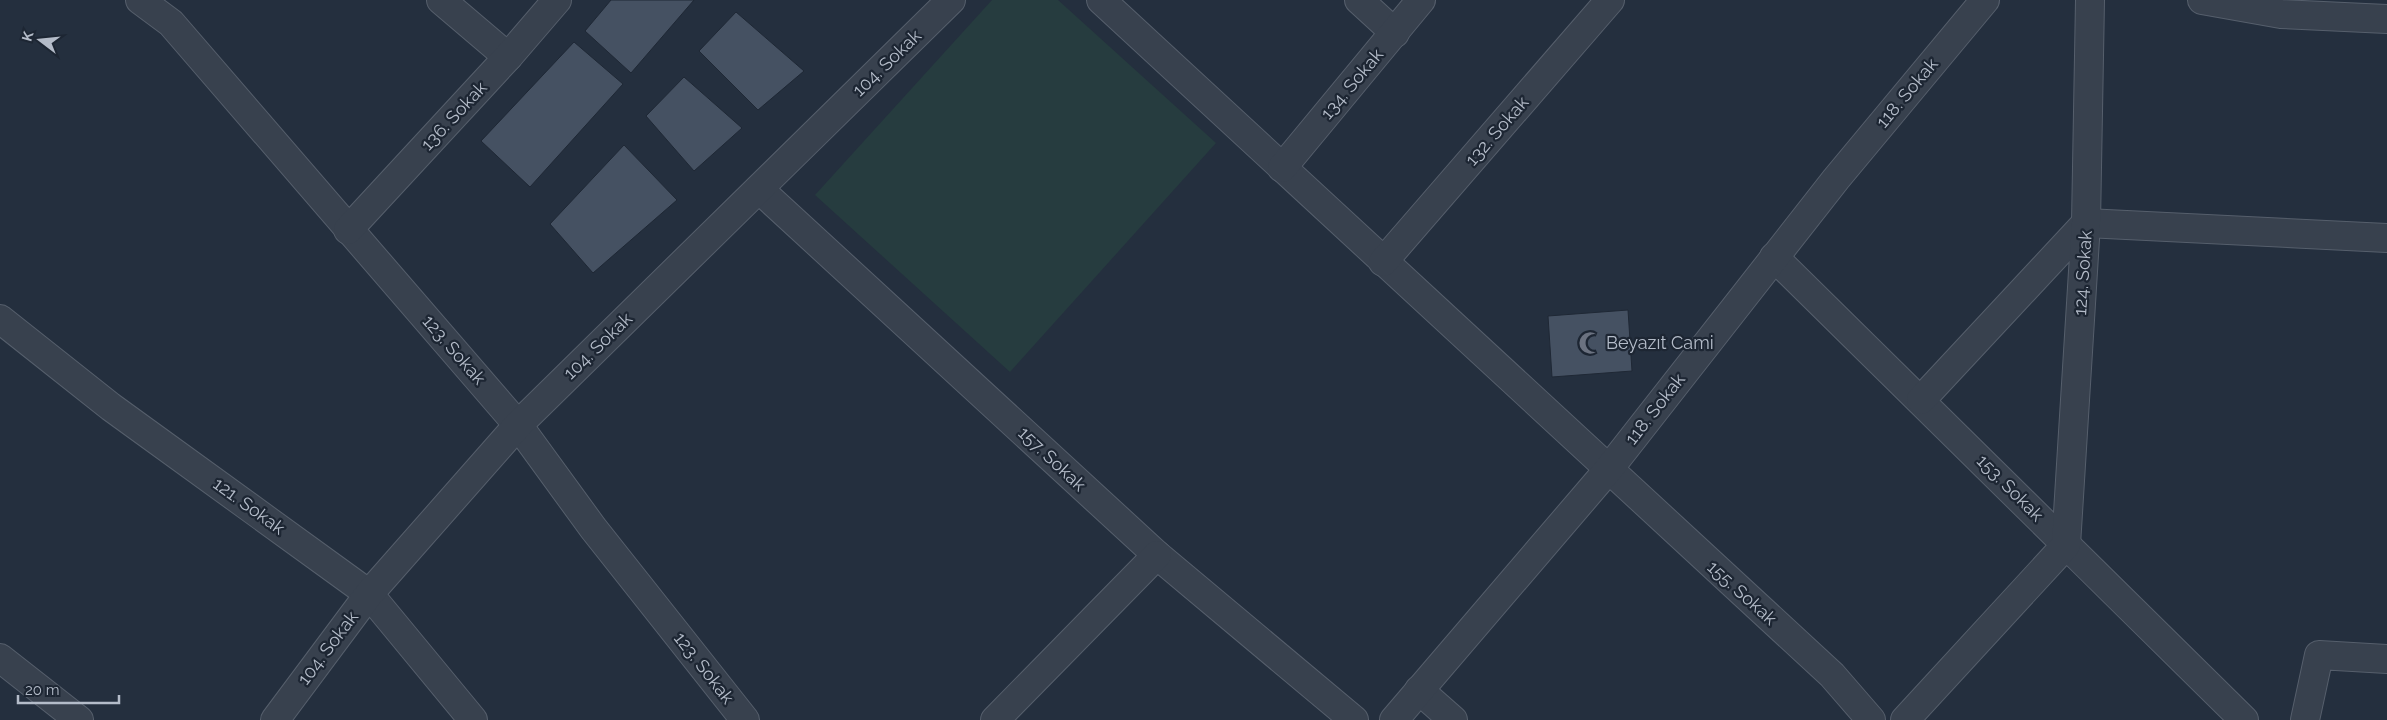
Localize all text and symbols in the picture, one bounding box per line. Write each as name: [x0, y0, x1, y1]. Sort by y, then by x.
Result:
north arrow: [15, 15, 65, 65]
street label: 104. Sokak: [848, 25, 926, 100]
text: K: [19, 29, 37, 43]
street label: 134. Sokak: [1316, 44, 1387, 123]
street label: 118. Sokak: [1871, 53, 1942, 132]
street label: 136. Sokak: [416, 76, 491, 155]
street label: 132. Sokak: [1461, 91, 1533, 170]
street label: 124. Sokak: [2069, 229, 2096, 316]
street label: 104. Sokak: [559, 308, 637, 383]
street label: 123. Sokak: [419, 311, 491, 389]
mosque icon: Beyazıt Cami: [1577, 330, 1603, 356]
place label: Beyazıt Cami: [1606, 332, 1714, 353]
street label: 118. Sokak: [1620, 369, 1689, 448]
street label: 157. Sokak: [1014, 422, 1091, 495]
street label: 153. Sokak: [1973, 450, 2048, 526]
street label: 121. Sokak: [209, 473, 290, 539]
street label: 155. Sokak: [1703, 556, 1782, 629]
street label: 104. Sokak: [293, 606, 362, 689]
street label: 123. Sokak: [670, 628, 739, 708]
scale bar: [18, 672, 119, 704]
text: 20 m: [25, 681, 60, 699]

